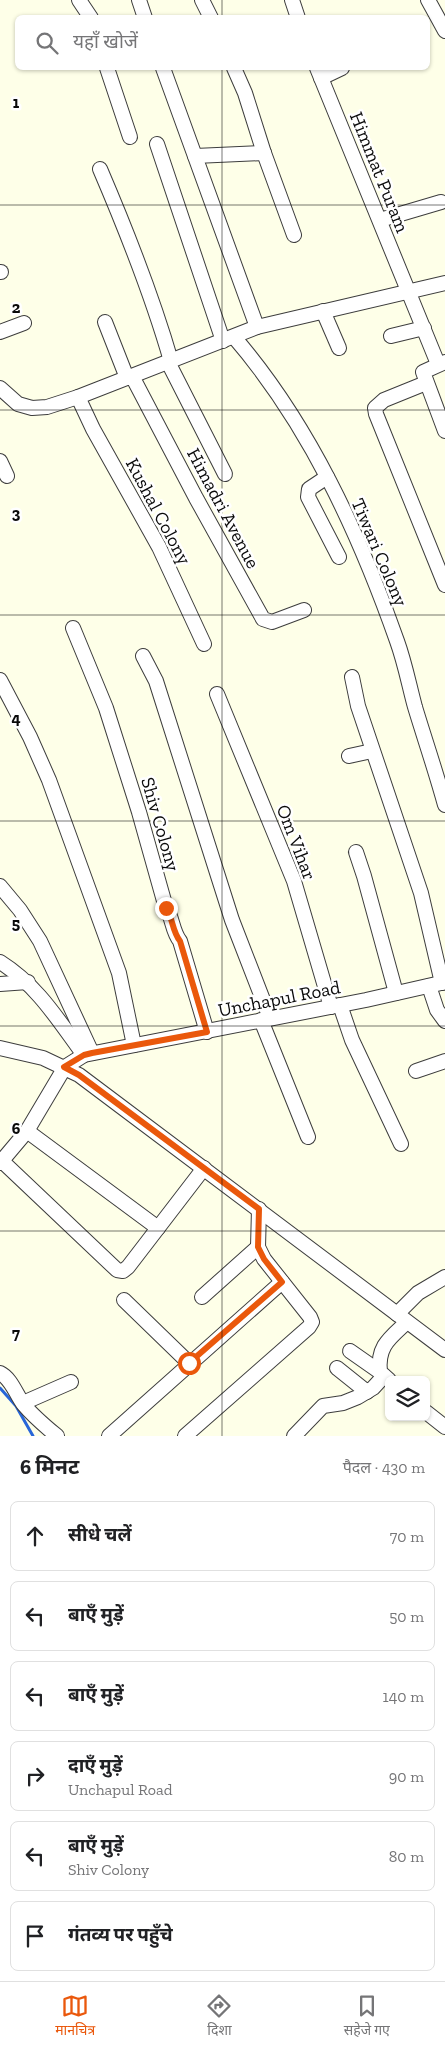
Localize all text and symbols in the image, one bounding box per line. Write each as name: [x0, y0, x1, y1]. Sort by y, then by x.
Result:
search box: [15, 15, 430, 70]
icon: search: [33, 29, 61, 57]
text: यहाँ खोजें: [73, 30, 138, 53]
text: 1: [13, 93, 20, 112]
street label: Himmat Puram: [345, 108, 414, 236]
text: 2: [12, 298, 21, 317]
street label: Himadri Avenue: [182, 444, 265, 572]
street label: Kushal Colony: [121, 454, 196, 569]
street label: Tiwari Colony: [346, 495, 413, 610]
text: 3: [12, 504, 21, 523]
text: 4: [11, 709, 21, 728]
street label: Shiv Colony: [136, 775, 185, 874]
street label: Om Vihar: [272, 801, 321, 883]
route end: [155, 897, 178, 920]
text: 5: [12, 914, 20, 933]
street label: Unchapul Road: [216, 975, 343, 1022]
text: 6: [12, 1119, 21, 1138]
text: 7: [12, 1324, 20, 1343]
route start: [178, 1352, 201, 1375]
map controls: [385, 1376, 430, 1421]
button: layers: [385, 1376, 430, 1421]
text: 6 मिनट: [20, 1454, 79, 1479]
text: पैदल · 430 m: [343, 1458, 425, 1477]
icon: ahead: [21, 1522, 49, 1550]
text: सीधे चलें: [68, 1523, 131, 1546]
text: 70 m: [390, 1527, 424, 1546]
icon: left: [21, 1602, 49, 1630]
text: बाएँ मुड़ें: [68, 1603, 124, 1626]
text: 50 m: [389, 1607, 424, 1626]
icon: left: [21, 1682, 49, 1710]
text: बाएँ मुड़ें: [68, 1683, 124, 1706]
text: 140 m: [383, 1687, 424, 1706]
text: दाएँ मुड़ें: [68, 1754, 123, 1777]
icon: right: [21, 1762, 49, 1790]
text: 90 m: [389, 1767, 424, 1786]
text: Unchapul Road: [68, 1780, 172, 1799]
text: बाएँ मुड़ें: [68, 1834, 124, 1857]
icon: left: [21, 1842, 49, 1870]
text: 80 m: [389, 1847, 424, 1866]
text: Shiv Colony: [68, 1860, 149, 1879]
icon: arrive: [21, 1922, 49, 1950]
text: गंतव्य पर पहुँचे: [68, 1923, 173, 1946]
tab: मानचित्र: [55, 1992, 95, 2041]
tab: दिशा: [205, 1992, 233, 2041]
tab: सहेजे गए: [344, 1992, 390, 2041]

